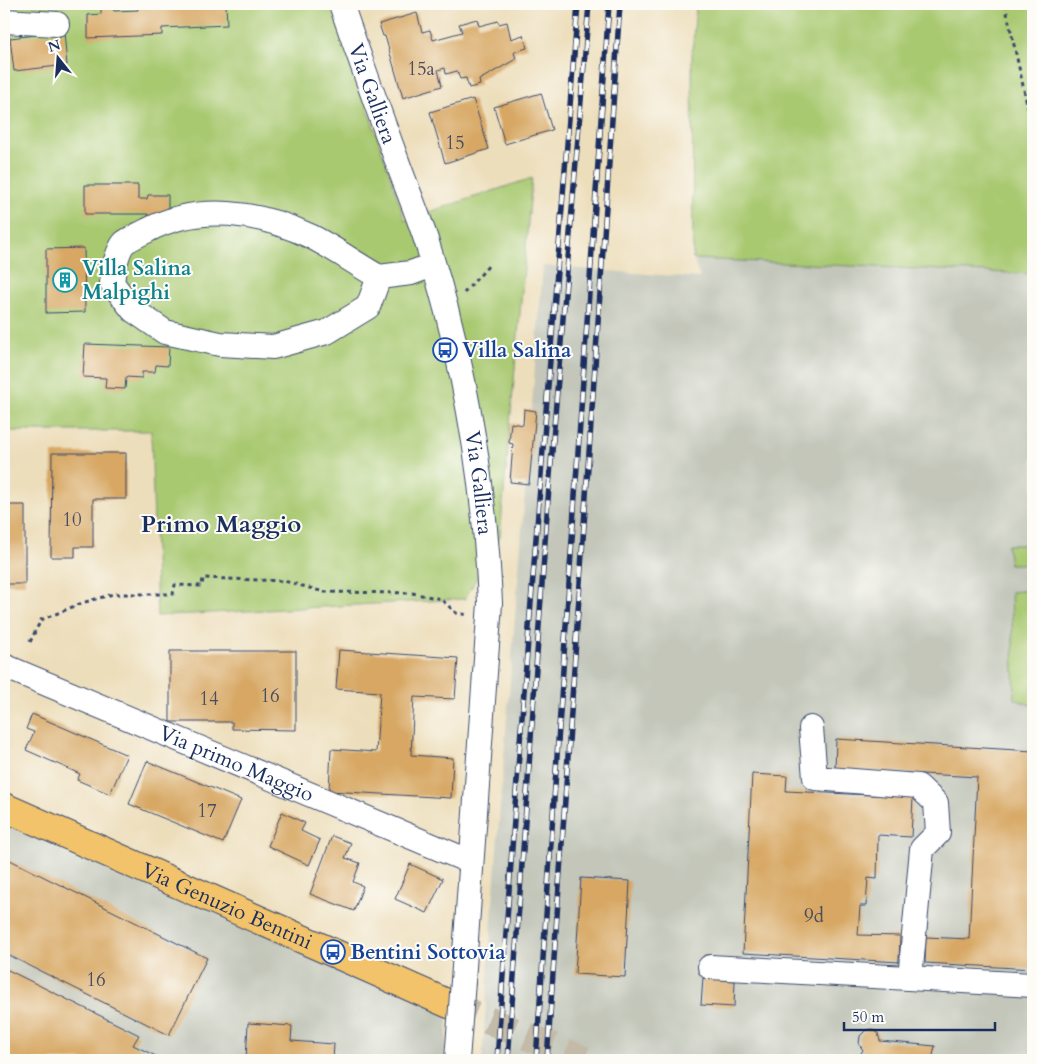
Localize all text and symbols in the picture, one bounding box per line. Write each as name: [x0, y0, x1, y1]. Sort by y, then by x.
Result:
north arrow: [32, 32, 82, 82]
text: N: [46, 35, 63, 57]
street label: Via Galliera: [341, 39, 404, 148]
house number: 15a: [407, 56, 435, 82]
house number: 15: [445, 130, 465, 156]
place label: Villa Salina Malpighi: [82, 254, 192, 307]
building icon: Villa Salina Malpighi: [52, 267, 78, 293]
place label: Villa Salina: [462, 336, 572, 365]
bus stop icon: Villa Salina: [432, 337, 458, 363]
street label: Via Galliera: [458, 429, 500, 536]
house number: 10: [62, 507, 82, 533]
district label: Primo Maggio: [141, 508, 301, 541]
house number: 16: [260, 683, 280, 709]
house number: 14: [199, 686, 219, 712]
street label: Via primo Maggio: [155, 718, 318, 809]
house number: 17: [197, 798, 217, 824]
street label: Via Genuzio Bentini: [137, 855, 317, 956]
house number: 9d: [804, 903, 824, 929]
place label: Bentini Sottovia: [350, 938, 506, 967]
bus stop icon: Bentini Sottovia: [320, 939, 346, 965]
house number: 16: [86, 967, 106, 993]
scale bar: [844, 999, 996, 1031]
text: 50 m: [852, 1007, 884, 1027]

